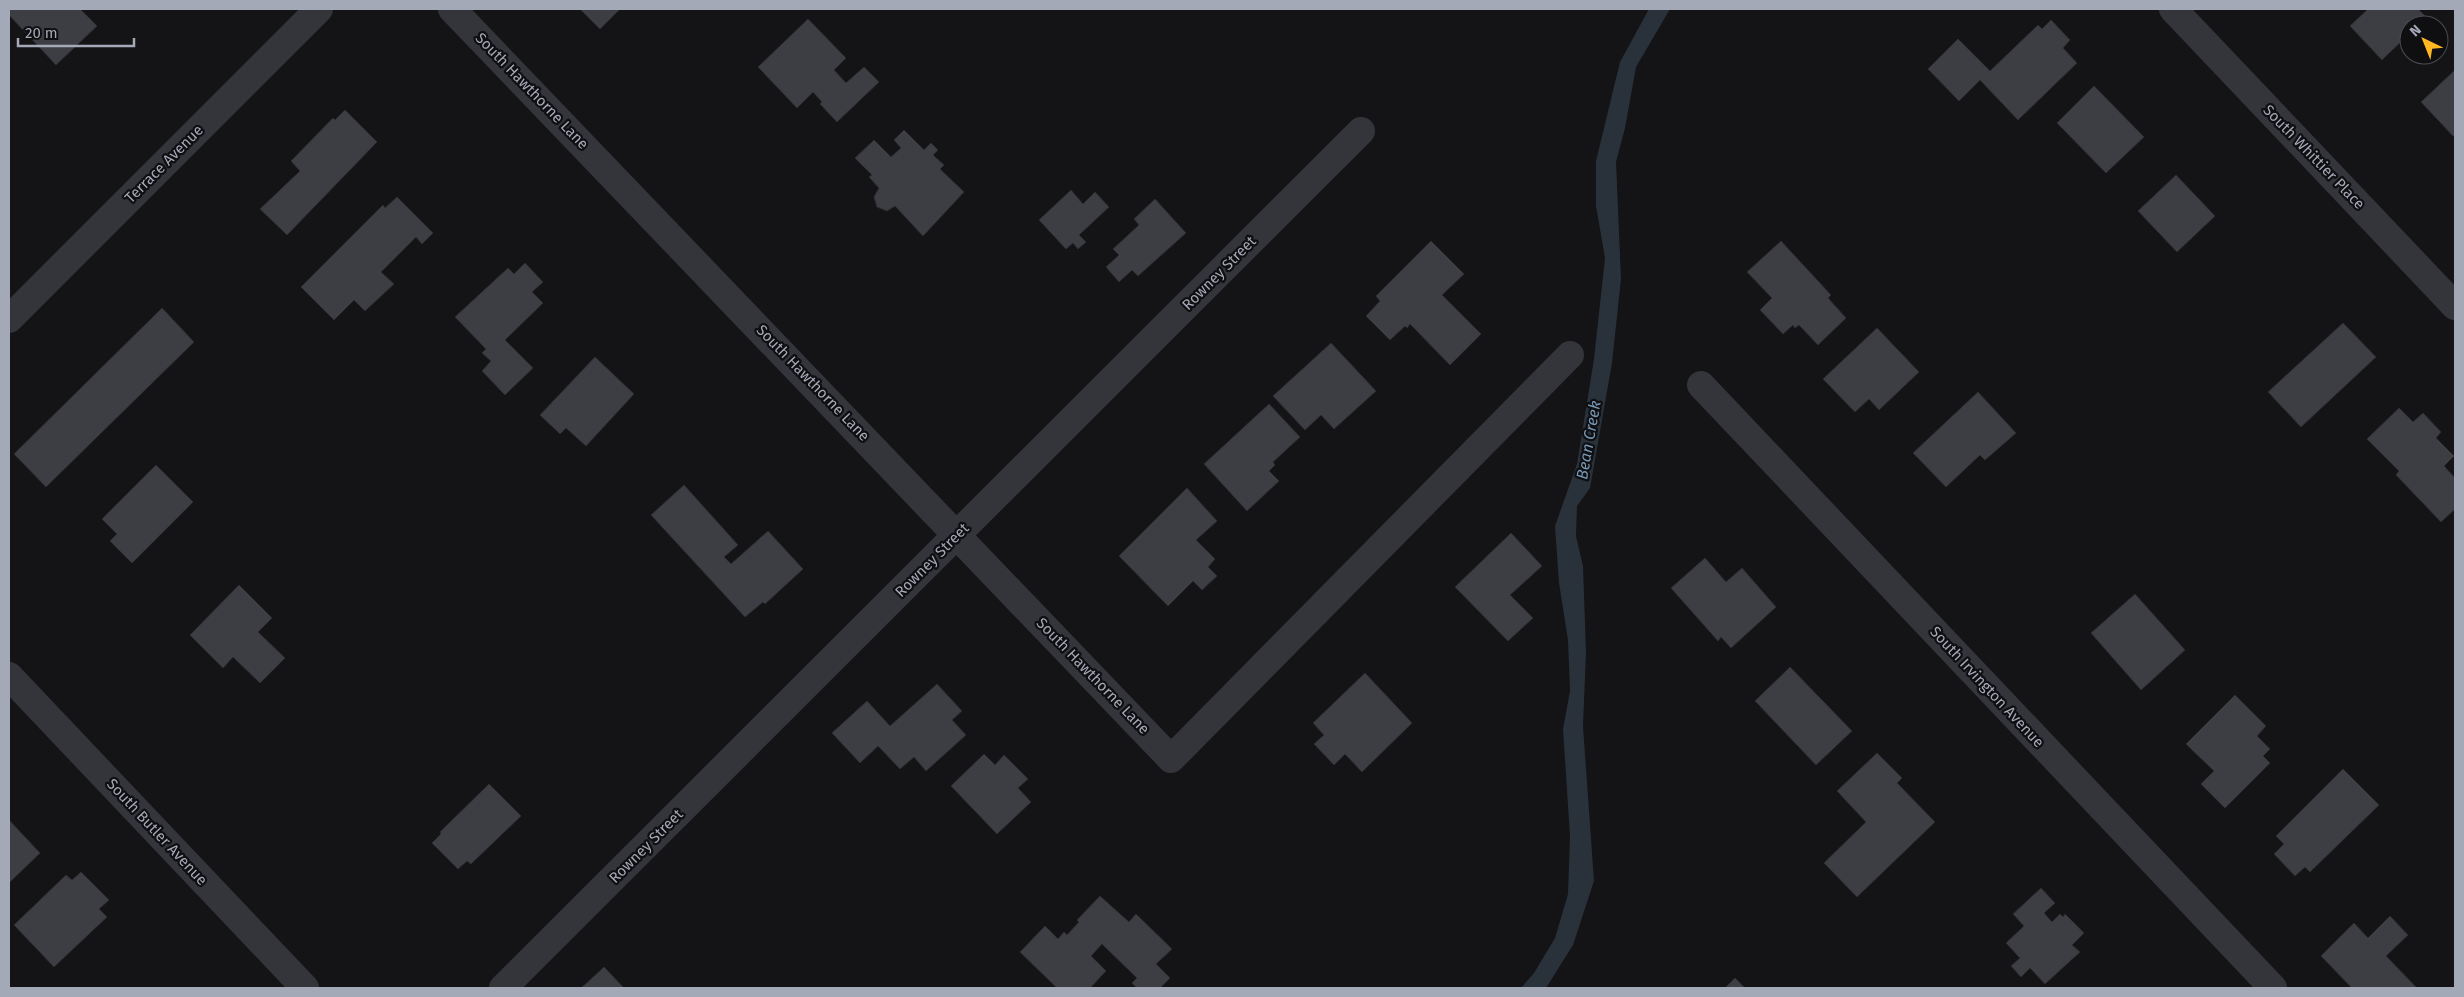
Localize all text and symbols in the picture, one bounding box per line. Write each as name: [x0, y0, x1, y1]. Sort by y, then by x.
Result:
scale bar: [18, 15, 134, 47]
north arrow: [2399, 15, 2449, 65]
text: N: [2406, 21, 2425, 40]
text: 20 m: [25, 24, 58, 42]
street label: South Hawthorne Lane: [472, 29, 592, 153]
street label: South Whittier Place: [2259, 101, 2369, 213]
street label: Terrace Avenue: [121, 121, 207, 207]
street label: Rowney Street: [1178, 232, 1260, 314]
street label: South Hawthorne Lane: [753, 321, 873, 445]
water label: Bean Creek: [1572, 399, 1605, 481]
street label: Rowney Street: [891, 519, 973, 601]
street label: South Hawthorne Lane: [1033, 614, 1153, 738]
street label: South Irvington Avenue: [1926, 623, 2048, 751]
street label: South Butler Avenue: [103, 775, 211, 889]
street label: Rowney Street: [605, 805, 687, 887]

